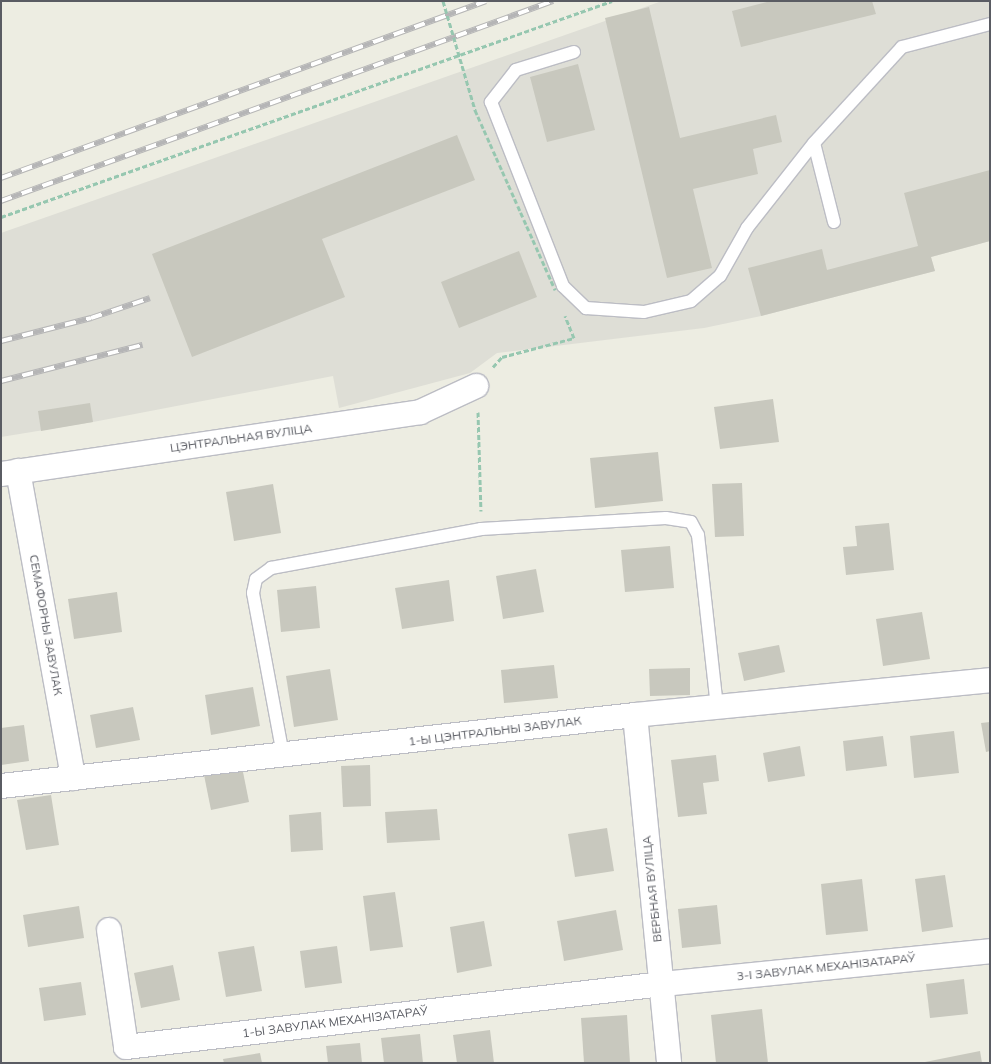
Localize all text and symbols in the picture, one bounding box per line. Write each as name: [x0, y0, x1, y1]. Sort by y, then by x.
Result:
street label: ЦЭНТРАЛЬНАЯ ВУЛІЦА: [169, 421, 313, 455]
street label: СЕМАФОРНЫ ЗАВУЛАК: [27, 553, 65, 697]
street label: 1-Ы ЦЭНТРАЛЬНЫ ЗАВУЛАК: [408, 713, 582, 749]
street label: ВЕРБНАЯ ВУЛІЦА: [639, 835, 665, 943]
street label: 3-І ЗАВУЛАК МЕХАНІЗАТАРАЎ: [736, 950, 916, 984]
street label: 1-Ы ЗАВУЛАК МЕХАНІЗАТАРАЎ: [241, 1003, 429, 1041]

